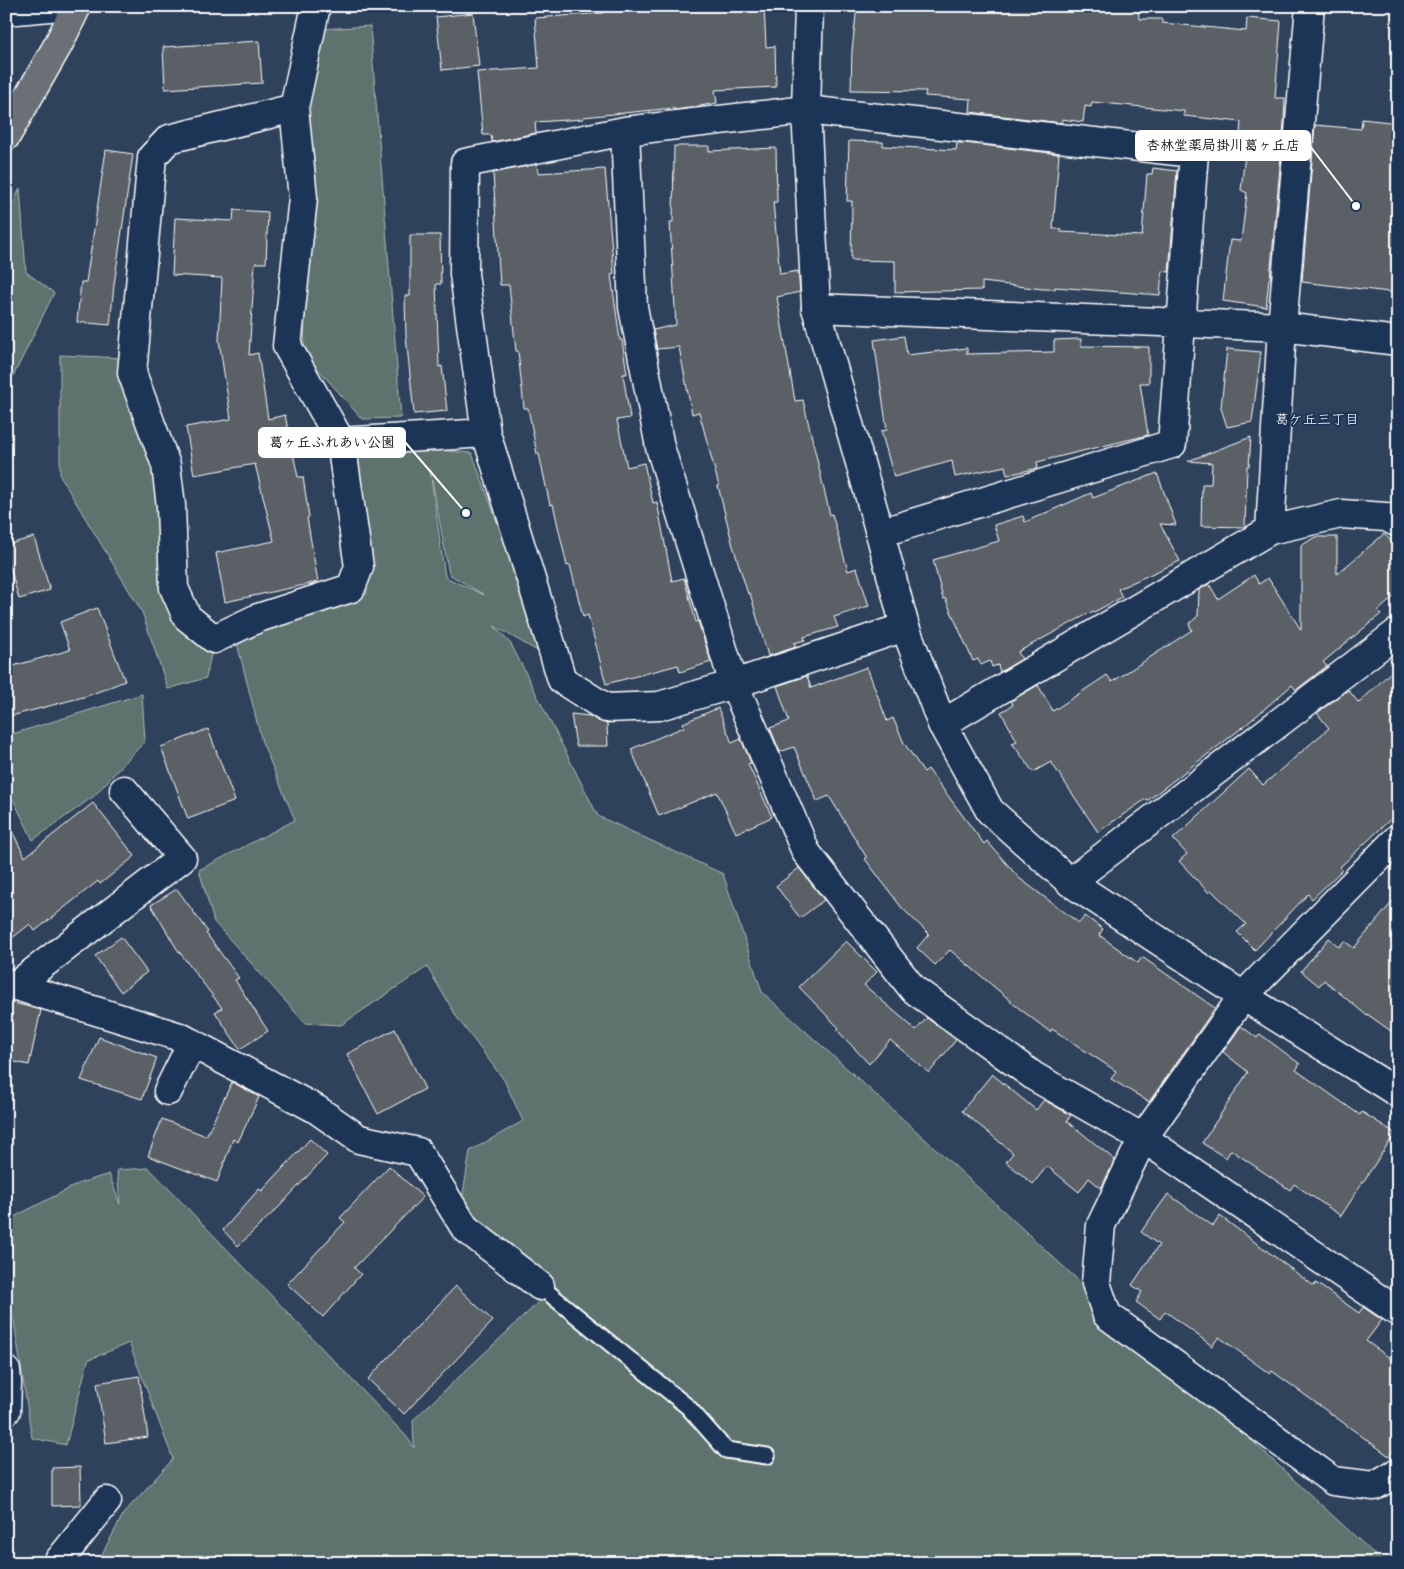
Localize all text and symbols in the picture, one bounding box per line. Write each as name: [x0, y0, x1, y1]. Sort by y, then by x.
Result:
callout: 杏林堂薬局掛川葛ヶ丘店: [1136, 131, 1310, 160]
text: 杏林堂薬局掛川葛ヶ丘店: [1146, 137, 1300, 154]
district label: 葛ケ丘三丁目: [1275, 411, 1359, 428]
callout: 葛ヶ丘ふれあい公園: [259, 428, 405, 457]
text: 葛ヶ丘ふれあい公園: [269, 434, 395, 451]

